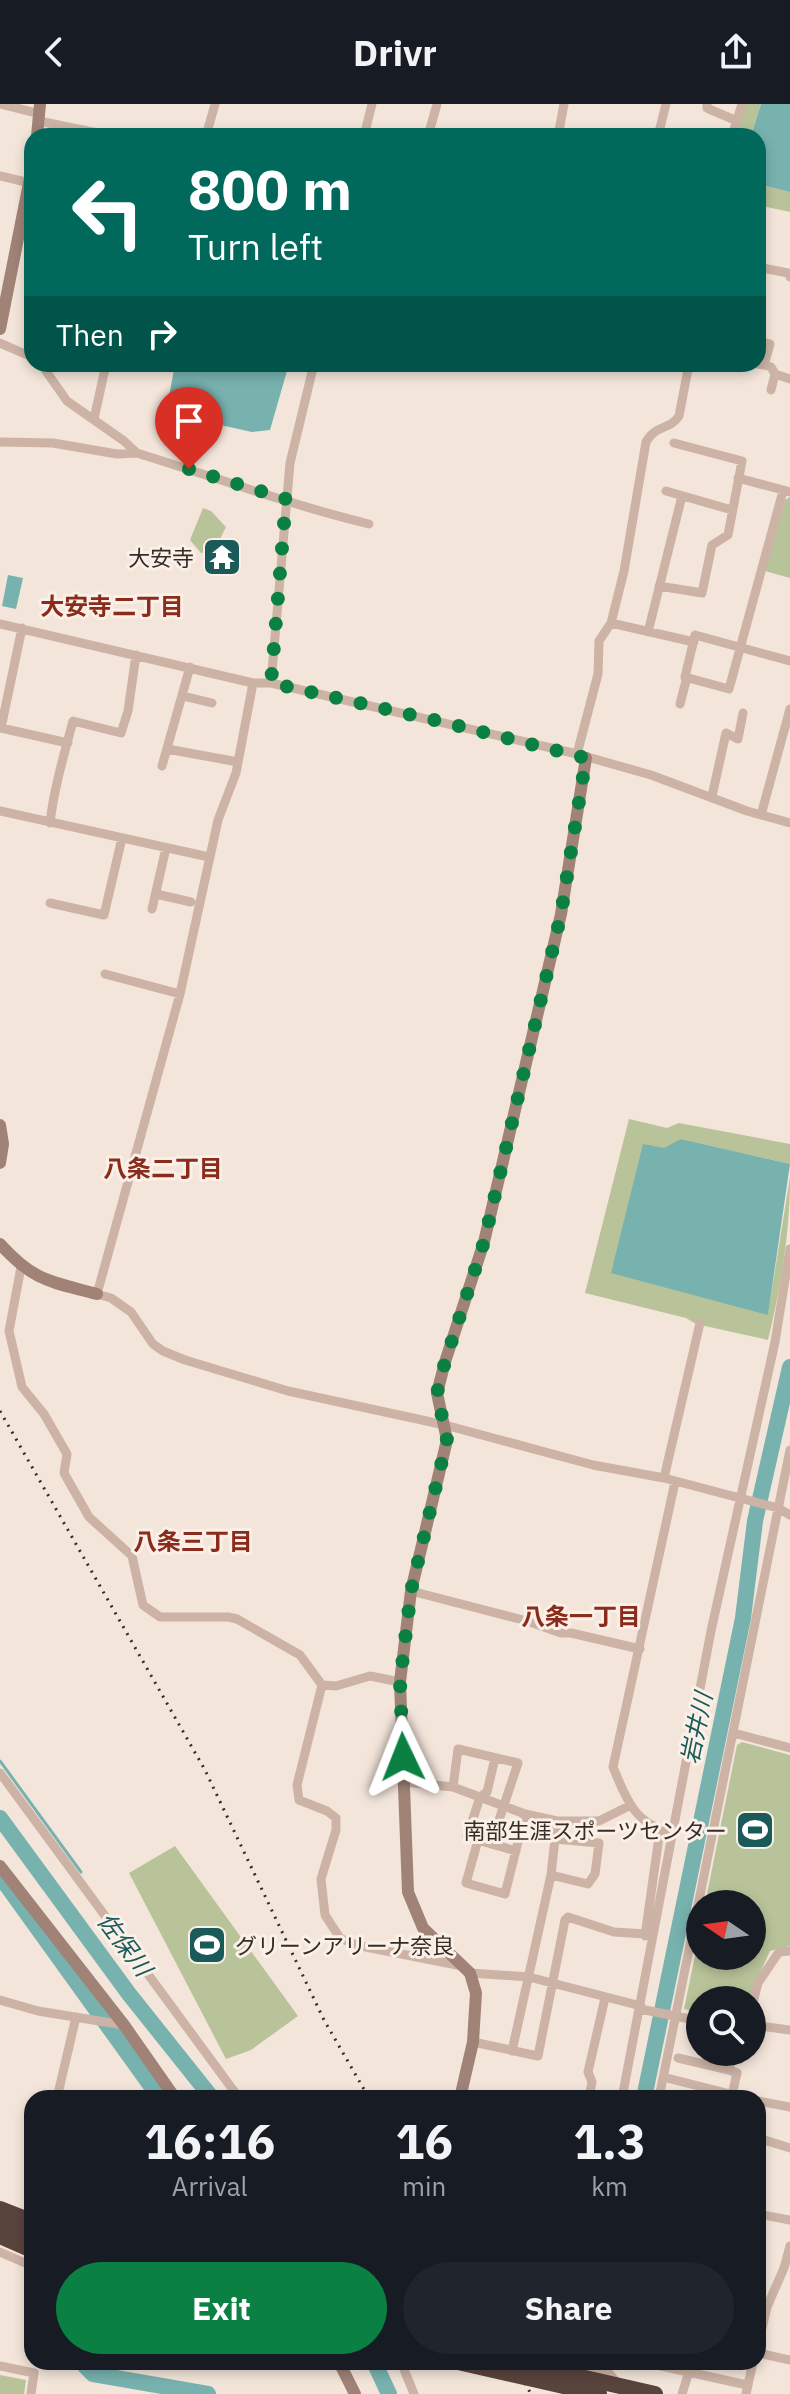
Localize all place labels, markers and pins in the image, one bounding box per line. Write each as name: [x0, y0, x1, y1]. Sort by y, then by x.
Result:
pin: [155, 387, 223, 469]
temple icon: 大安寺: [201, 536, 243, 578]
place label: 大安寺: [128, 543, 194, 572]
sports icon: 南部生涯スポーツセンター: [734, 1809, 776, 1851]
place label: 南部生涯スポーツセンター: [463, 1816, 727, 1845]
sports icon: グリーンアリーナ奈良: [186, 1924, 228, 1966]
place label: グリーンアリーナ奈良: [235, 1931, 454, 1960]

